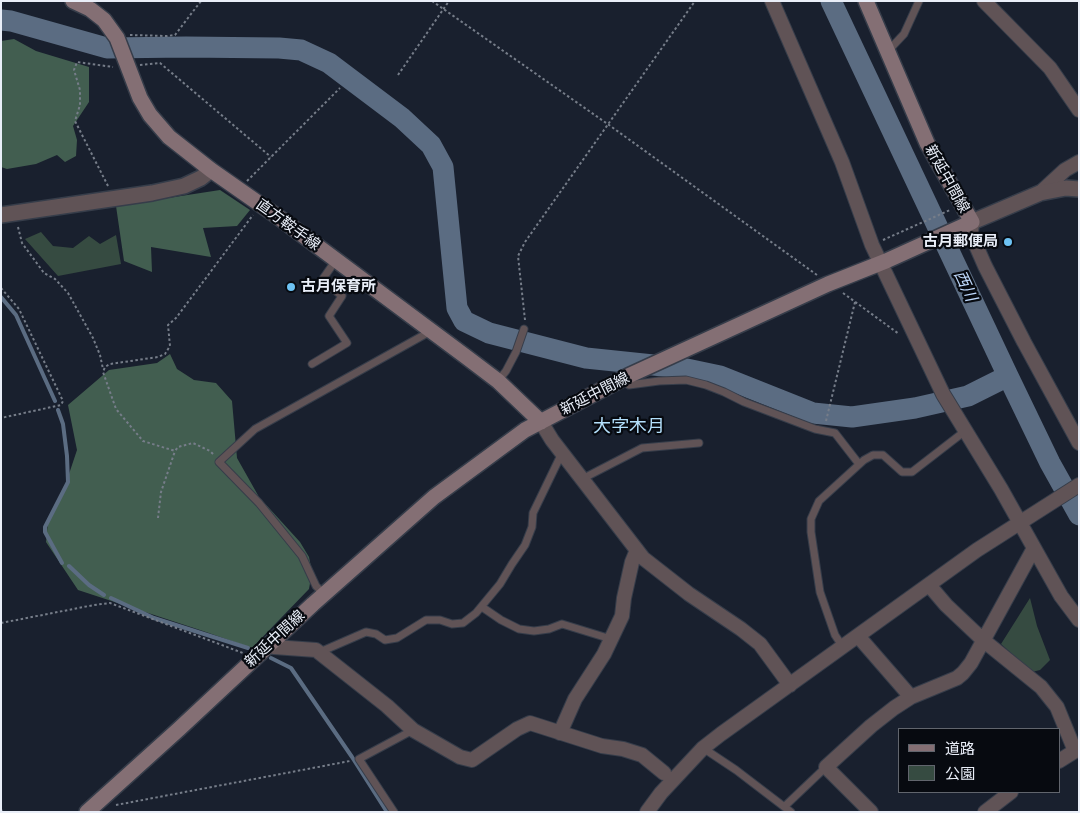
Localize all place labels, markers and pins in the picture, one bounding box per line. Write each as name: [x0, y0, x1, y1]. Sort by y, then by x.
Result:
place label: 古月郵便局: [923, 233, 998, 251]
marker: 古月郵便局: [1002, 236, 1014, 248]
place label: 古月保育所: [301, 278, 376, 296]
marker: 古月保育所: [285, 281, 297, 293]

